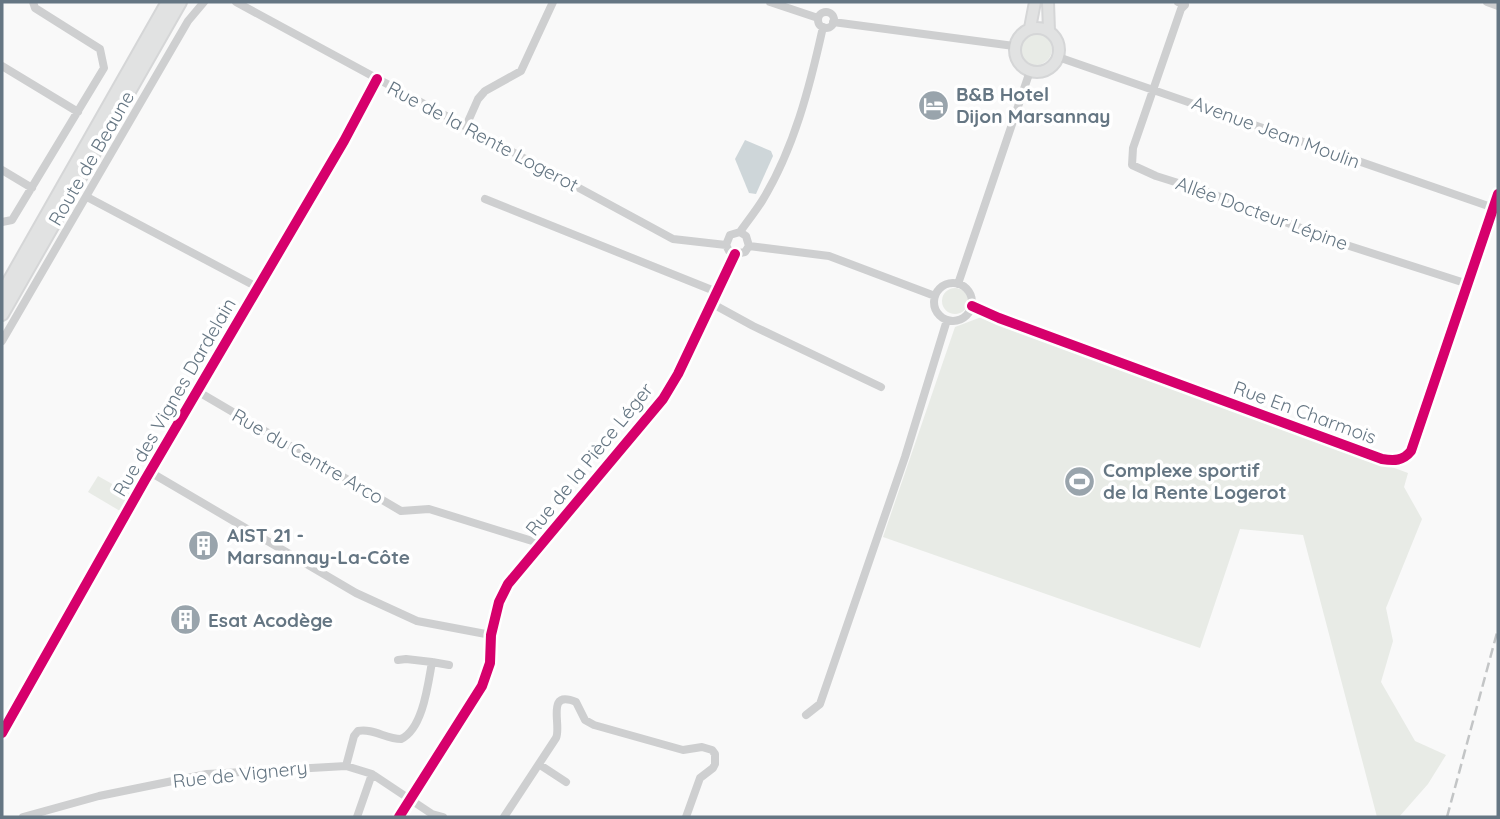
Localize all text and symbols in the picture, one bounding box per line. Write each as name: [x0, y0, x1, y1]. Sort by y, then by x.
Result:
street label: Rue de la Rente Logerot: [383, 75, 583, 197]
place label: B&B Hotel Dijon Marsannay: [956, 82, 1111, 128]
street label: Route de Beaune: [43, 86, 139, 230]
hotel icon: B&B Hotel Dijon Marsannay: [916, 88, 950, 122]
street label: Avenue Jean Moulin: [1189, 90, 1363, 174]
street label: Allée Docteur Lépine: [1173, 171, 1351, 255]
street label: Rue des Vignes Dardelain: [107, 293, 241, 501]
street label: Rue En Charmois: [1230, 375, 1380, 449]
street label: Rue de la Pièce Léger: [520, 377, 659, 540]
street label: Rue du Centre Arco: [228, 403, 388, 509]
place label: Complexe sportif de la Rente Logerot: [1103, 458, 1286, 504]
sports icon: Complexe sportif de la Rente Logerot: [1063, 464, 1097, 498]
place label: AIST 21 - Marsannay-La-Côte: [227, 523, 410, 569]
building icon: AIST 21 - Marsannay-La-Côte: [187, 529, 221, 563]
building icon: Esat Acodège: [168, 603, 202, 637]
place label: Esat Acodège: [208, 608, 333, 632]
street label: Rue de Vignery: [172, 755, 308, 793]

